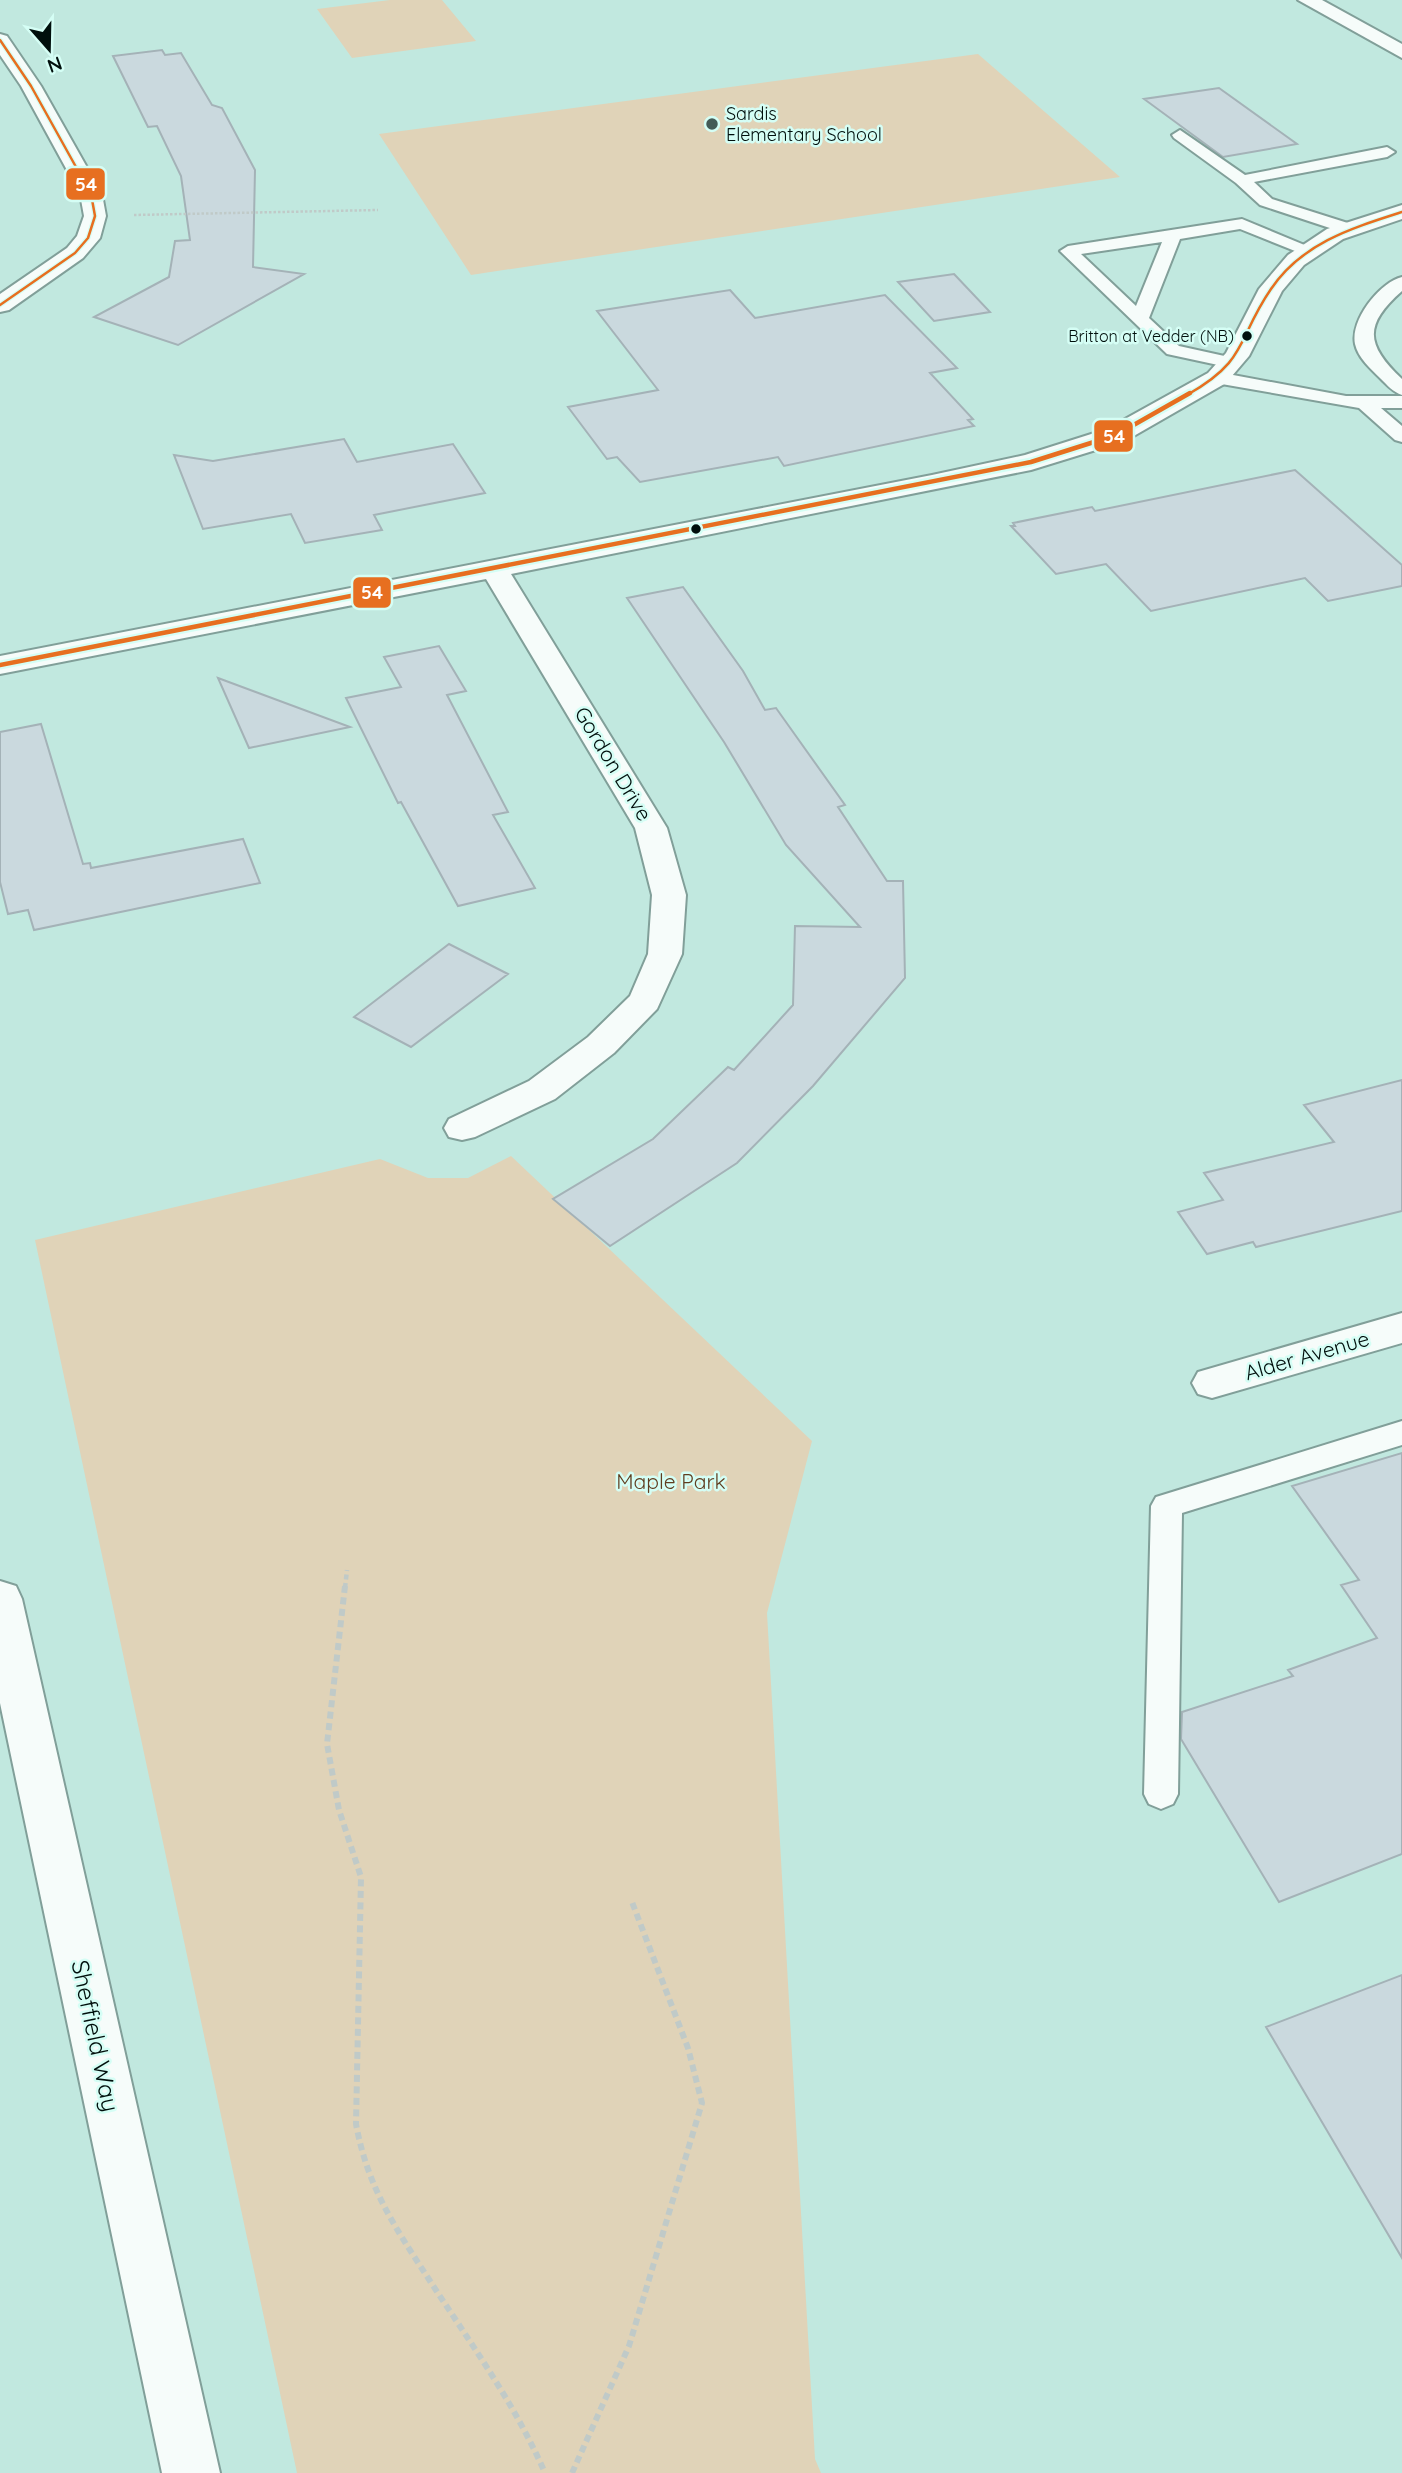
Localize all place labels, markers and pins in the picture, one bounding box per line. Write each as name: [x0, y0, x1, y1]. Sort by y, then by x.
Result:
place label: Sardis Elementary School: [726, 102, 882, 146]
marker: Sardis Elementary School: [704, 116, 720, 132]
place label: Britton at Vedder (NB): [1068, 326, 1234, 346]
marker: Britton at Vedder (NB): [1240, 329, 1254, 343]
unlabelled marker: [689, 522, 703, 536]

